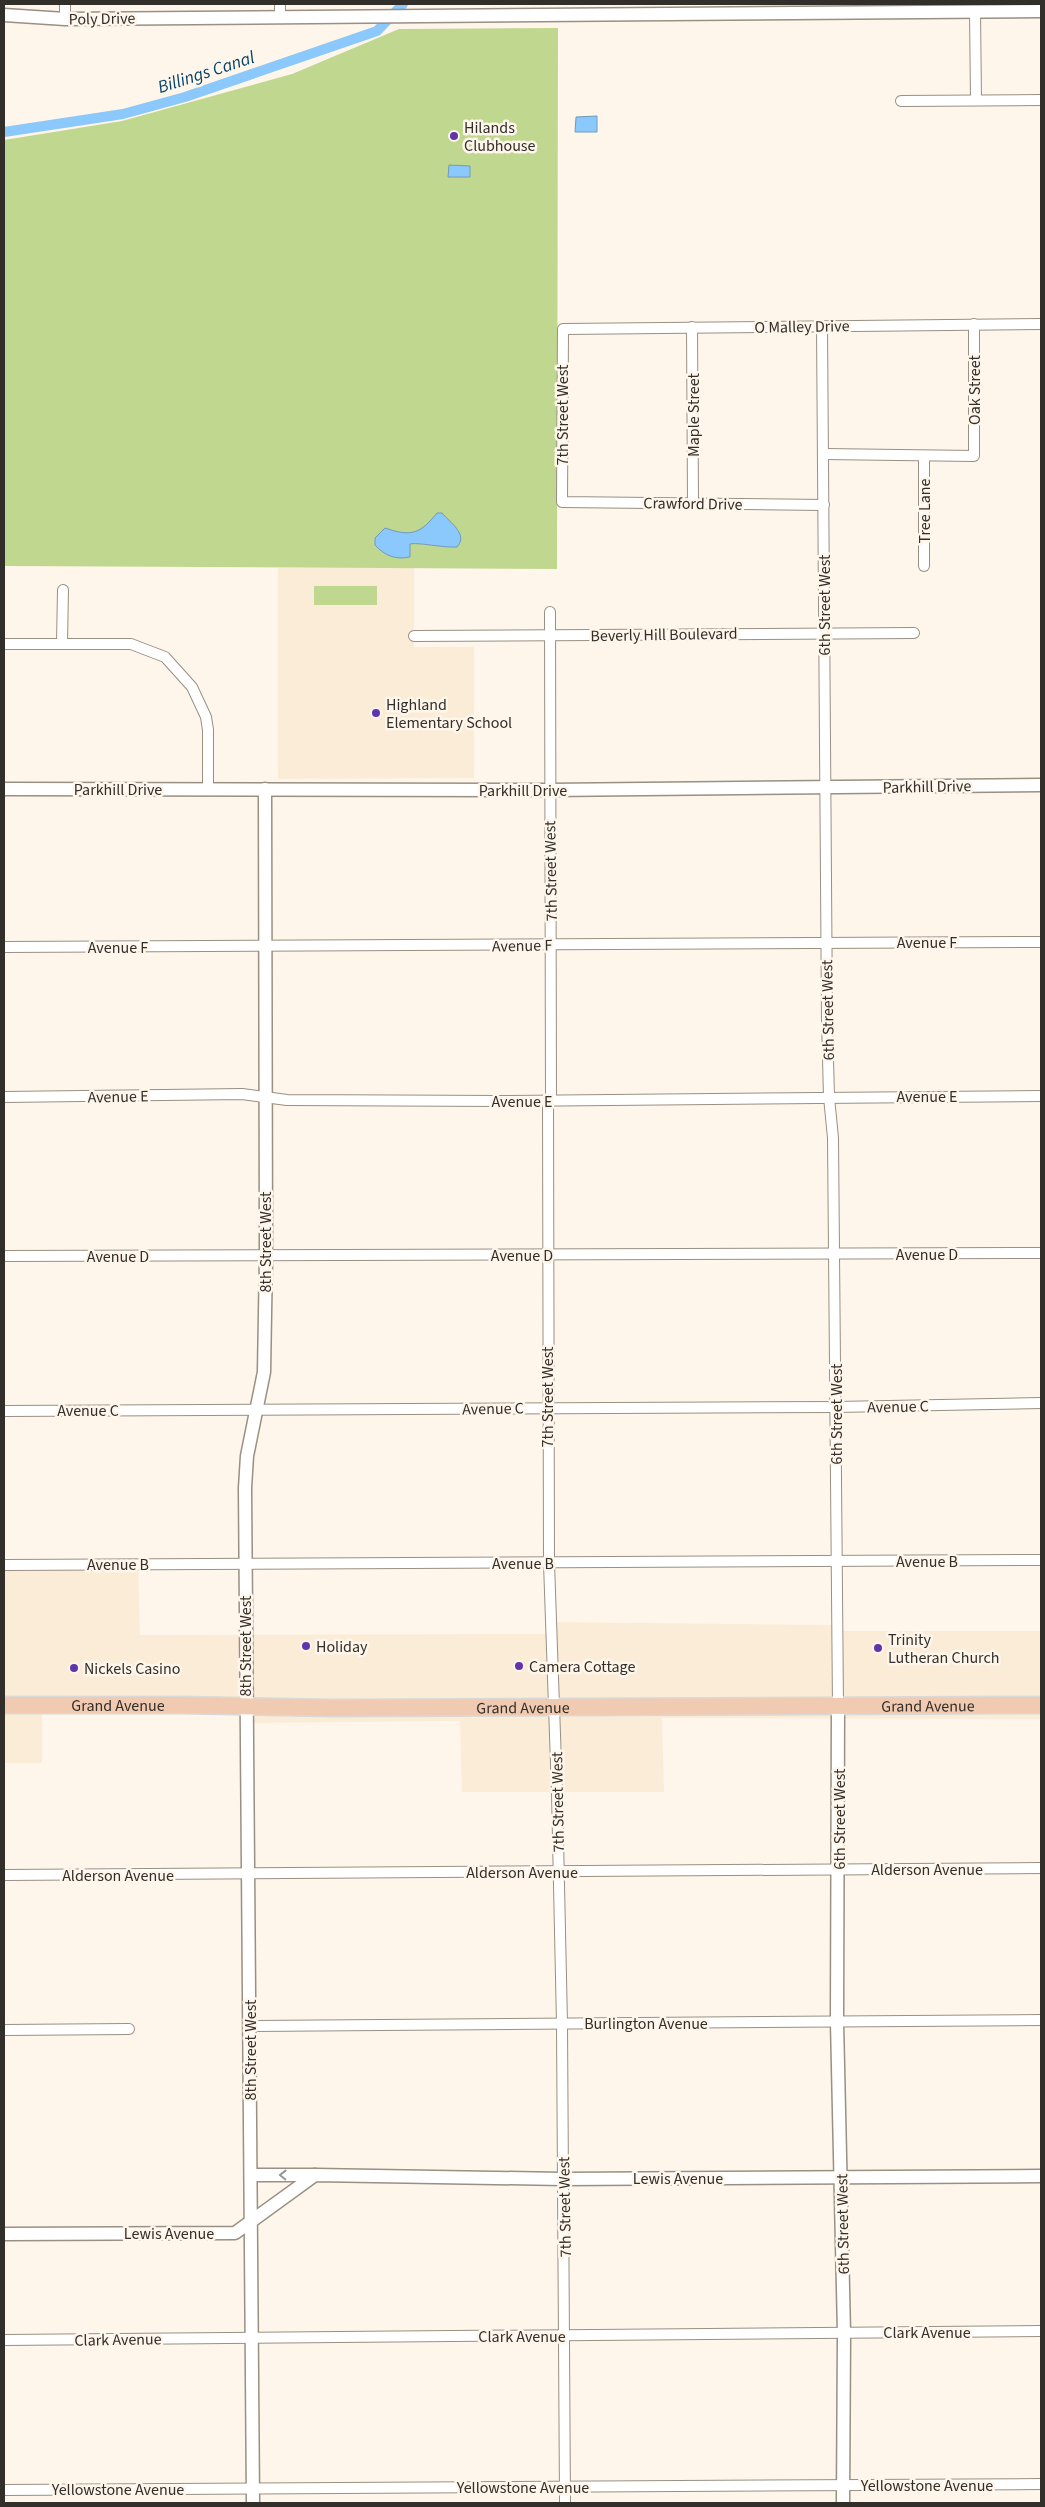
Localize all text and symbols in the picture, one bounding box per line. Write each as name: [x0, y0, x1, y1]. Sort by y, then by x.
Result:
street label: Poly Drive: [68, 7, 136, 31]
water label: Billings Canal: [154, 45, 258, 100]
place label: Hilands Clubhouse: [464, 117, 536, 157]
marker: Hilands Clubhouse: [448, 130, 460, 142]
street label: O Malley Drive: [754, 315, 850, 339]
street label: Oak Street: [964, 354, 986, 425]
street label: 7th Street West: [552, 364, 574, 465]
street label: Maple Street: [683, 372, 705, 457]
street label: Tree Lane: [914, 479, 936, 543]
street label: Crawford Drive: [643, 492, 743, 516]
street label: 6th Street West: [814, 554, 836, 655]
street label: Beverly Hill Boulevard: [590, 623, 738, 647]
place label: Highland Elementary School: [386, 694, 512, 734]
marker: Highland Elementary School: [370, 707, 382, 719]
street label: Parkhill Drive: [883, 775, 972, 799]
street label: Parkhill Drive: [74, 779, 162, 801]
street label: Parkhill Drive: [479, 780, 567, 802]
street label: 7th Street West: [539, 820, 563, 922]
street label: Avenue F: [897, 932, 957, 954]
street label: Avenue F: [492, 934, 553, 958]
street label: Avenue F: [88, 937, 148, 959]
street label: 6th Street West: [816, 959, 840, 1061]
street label: Avenue E: [87, 1085, 149, 1109]
street label: Avenue E: [897, 1086, 957, 1108]
street label: Avenue E: [492, 1091, 552, 1113]
street label: 8th Street West: [255, 1191, 277, 1292]
street label: Avenue D: [896, 1244, 958, 1266]
street label: Avenue D: [491, 1245, 553, 1267]
street label: Avenue D: [87, 1246, 149, 1268]
street label: 7th Street West: [537, 1346, 559, 1447]
street label: 6th Street West: [826, 1363, 848, 1464]
street label: Avenue C: [867, 1395, 929, 1419]
street label: Avenue C: [462, 1397, 524, 1421]
street label: Avenue C: [57, 1400, 119, 1422]
street label: Avenue B: [896, 1551, 958, 1573]
street label: Avenue B: [492, 1553, 554, 1575]
street label: Avenue B: [87, 1554, 149, 1576]
street label: 8th Street West: [235, 1595, 257, 1696]
place label: Trinity Lutheran Church: [888, 1629, 1000, 1669]
place label: Holiday: [316, 1636, 368, 1658]
marker: Holiday: [300, 1640, 312, 1652]
marker: Trinity Lutheran Church: [872, 1642, 884, 1654]
place label: Camera Cottage: [529, 1656, 635, 1678]
place label: Nickels Casino: [84, 1658, 180, 1680]
marker: Camera Cottage: [513, 1660, 525, 1672]
marker: Nickels Casino: [68, 1662, 80, 1674]
street label: Grand Avenue: [71, 1695, 165, 1717]
street label: Grand Avenue: [881, 1695, 975, 1718]
street label: Grand Avenue: [476, 1697, 570, 1719]
street label: 7th Street West: [546, 1751, 570, 1853]
street label: 6th Street West: [829, 1768, 851, 1869]
street label: Alderson Avenue: [871, 1859, 983, 1881]
street label: Alderson Avenue: [466, 1862, 578, 1884]
street label: Alderson Avenue: [62, 1865, 174, 1887]
street label: 8th Street West: [240, 1999, 262, 2100]
street label: Burlington Avenue: [584, 2013, 708, 2035]
street label: 7th Street West: [553, 2156, 577, 2258]
street label: Lewis Avenue: [633, 2168, 723, 2190]
one-way arrow: [279, 2170, 286, 2180]
street label: 6th Street West: [831, 2173, 855, 2275]
street label: Lewis Avenue: [124, 2223, 214, 2245]
street label: Clark Avenue: [883, 2322, 971, 2344]
street label: Clark Avenue: [478, 2326, 566, 2348]
street label: Clark Avenue: [74, 2328, 162, 2352]
street label: Yellowstone Avenue: [860, 2475, 993, 2497]
street label: Yellowstone Avenue: [456, 2477, 589, 2499]
street label: Yellowstone Avenue: [51, 2479, 184, 2501]

